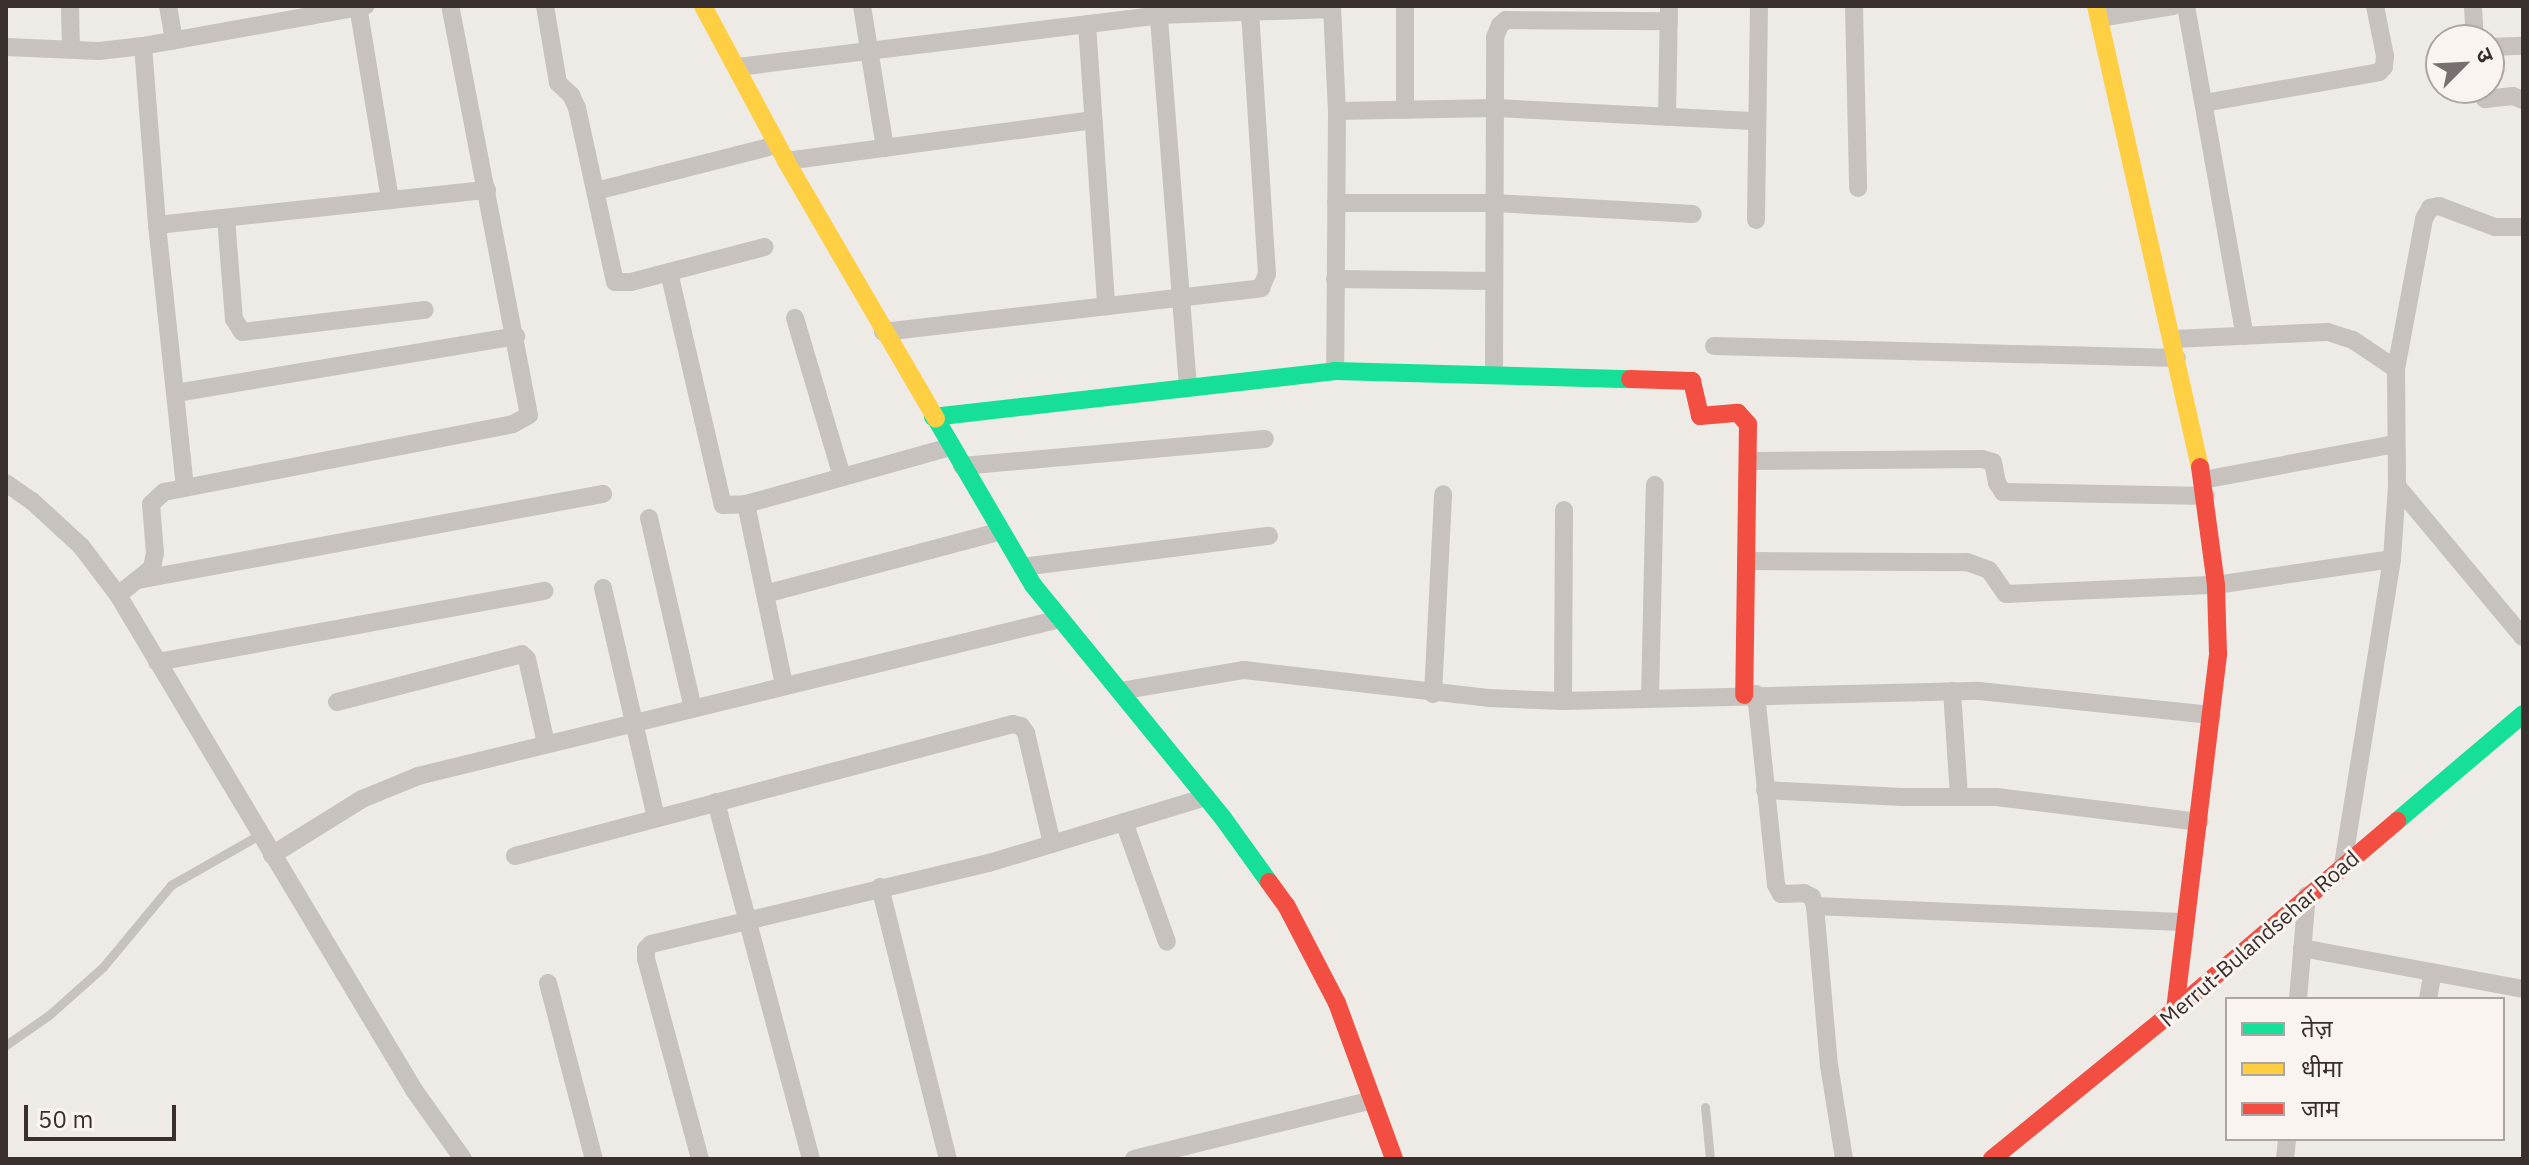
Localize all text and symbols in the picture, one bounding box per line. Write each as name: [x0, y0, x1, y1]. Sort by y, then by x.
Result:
north arrow: [2425, 24, 2505, 104]
text: उ: [2470, 43, 2501, 67]
street label: Merrut-Bulandsehar Road: [2154, 844, 2364, 1032]
legend: [2225, 997, 2505, 1141]
text: तेज़: [2301, 1012, 2333, 1044]
text: धीमा: [2301, 1052, 2343, 1084]
scale bar: [28, 1089, 180, 1139]
text: जाम: [2301, 1092, 2339, 1124]
text: 50 m: [38, 1103, 93, 1135]

